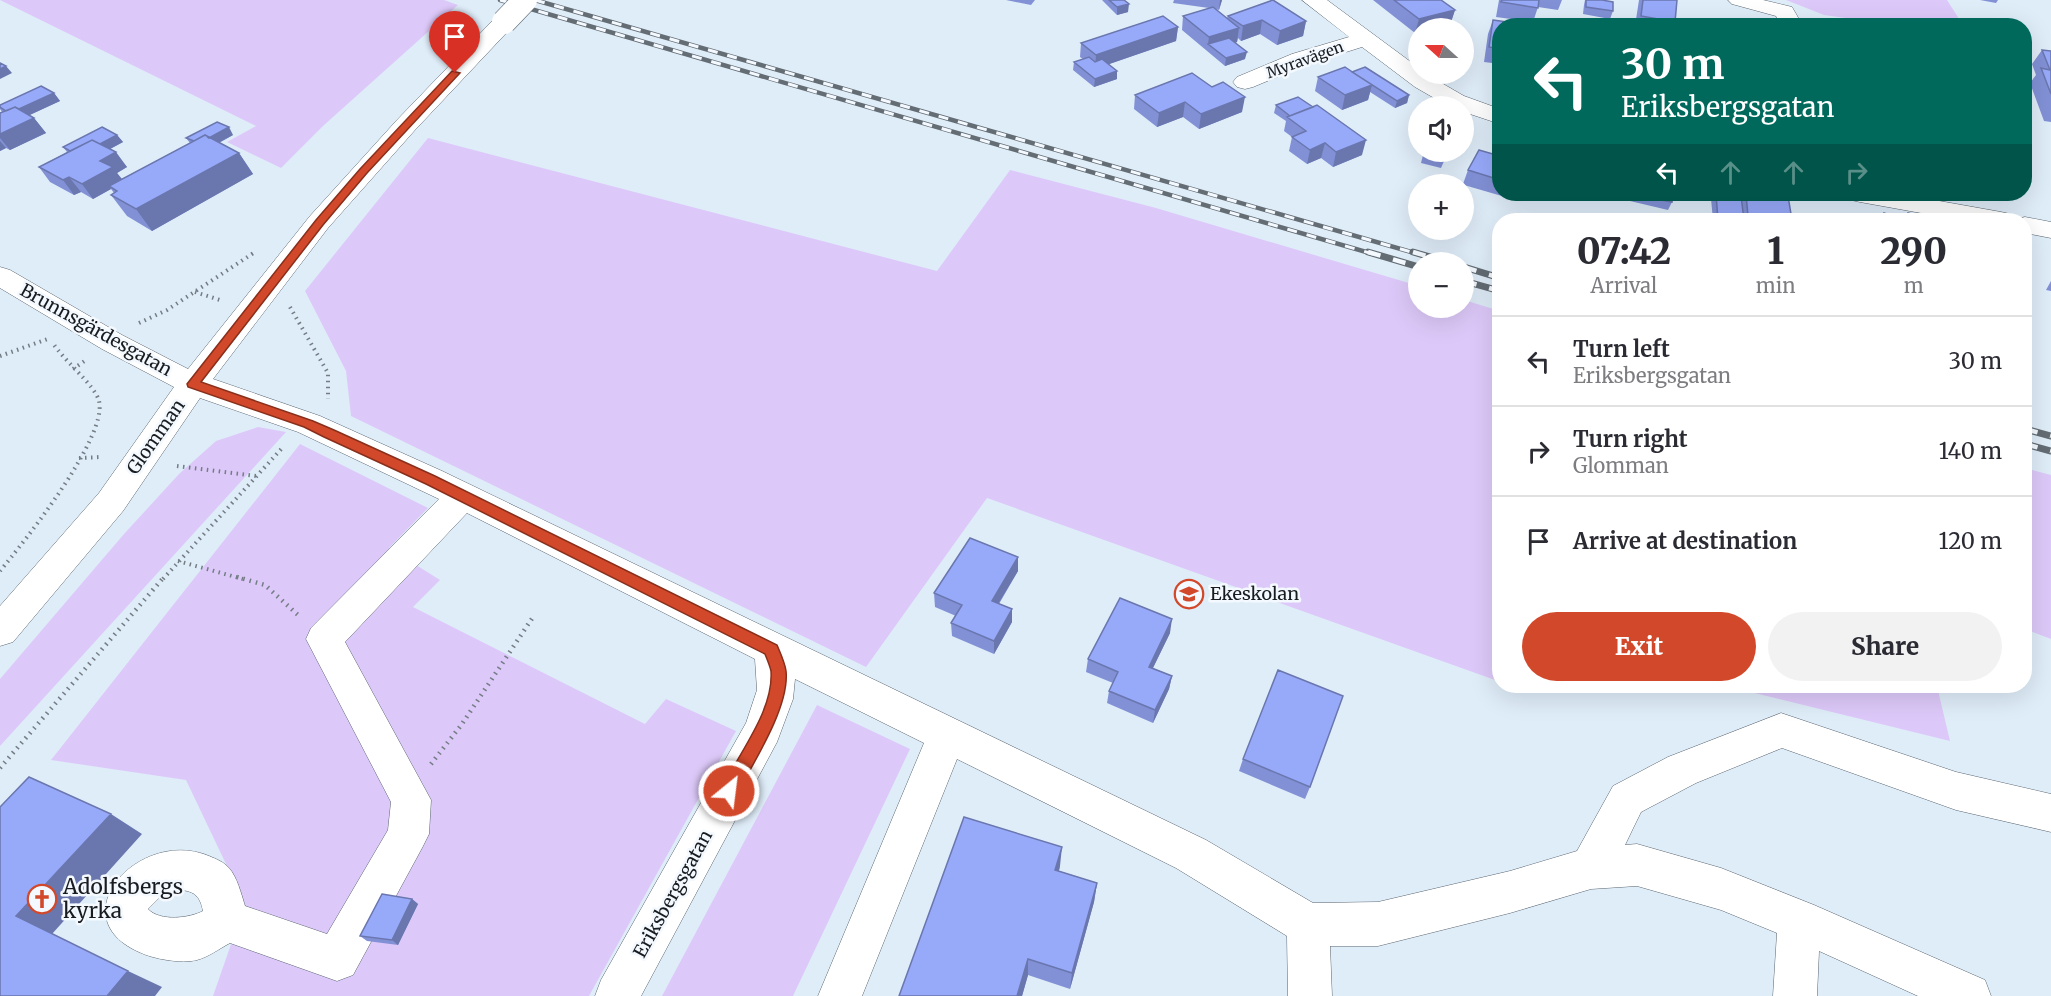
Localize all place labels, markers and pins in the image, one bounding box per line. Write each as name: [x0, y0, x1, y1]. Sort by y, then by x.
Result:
pin: [429, 11, 480, 73]
school or university icon: Ekeskolan: [1173, 578, 1205, 610]
place label: Ekeskolan: [1210, 582, 1299, 605]
place label: Adolfsbergs kyrka: [62, 873, 183, 924]
church icon: Adolfsbergs kyrka: [26, 883, 58, 915]

